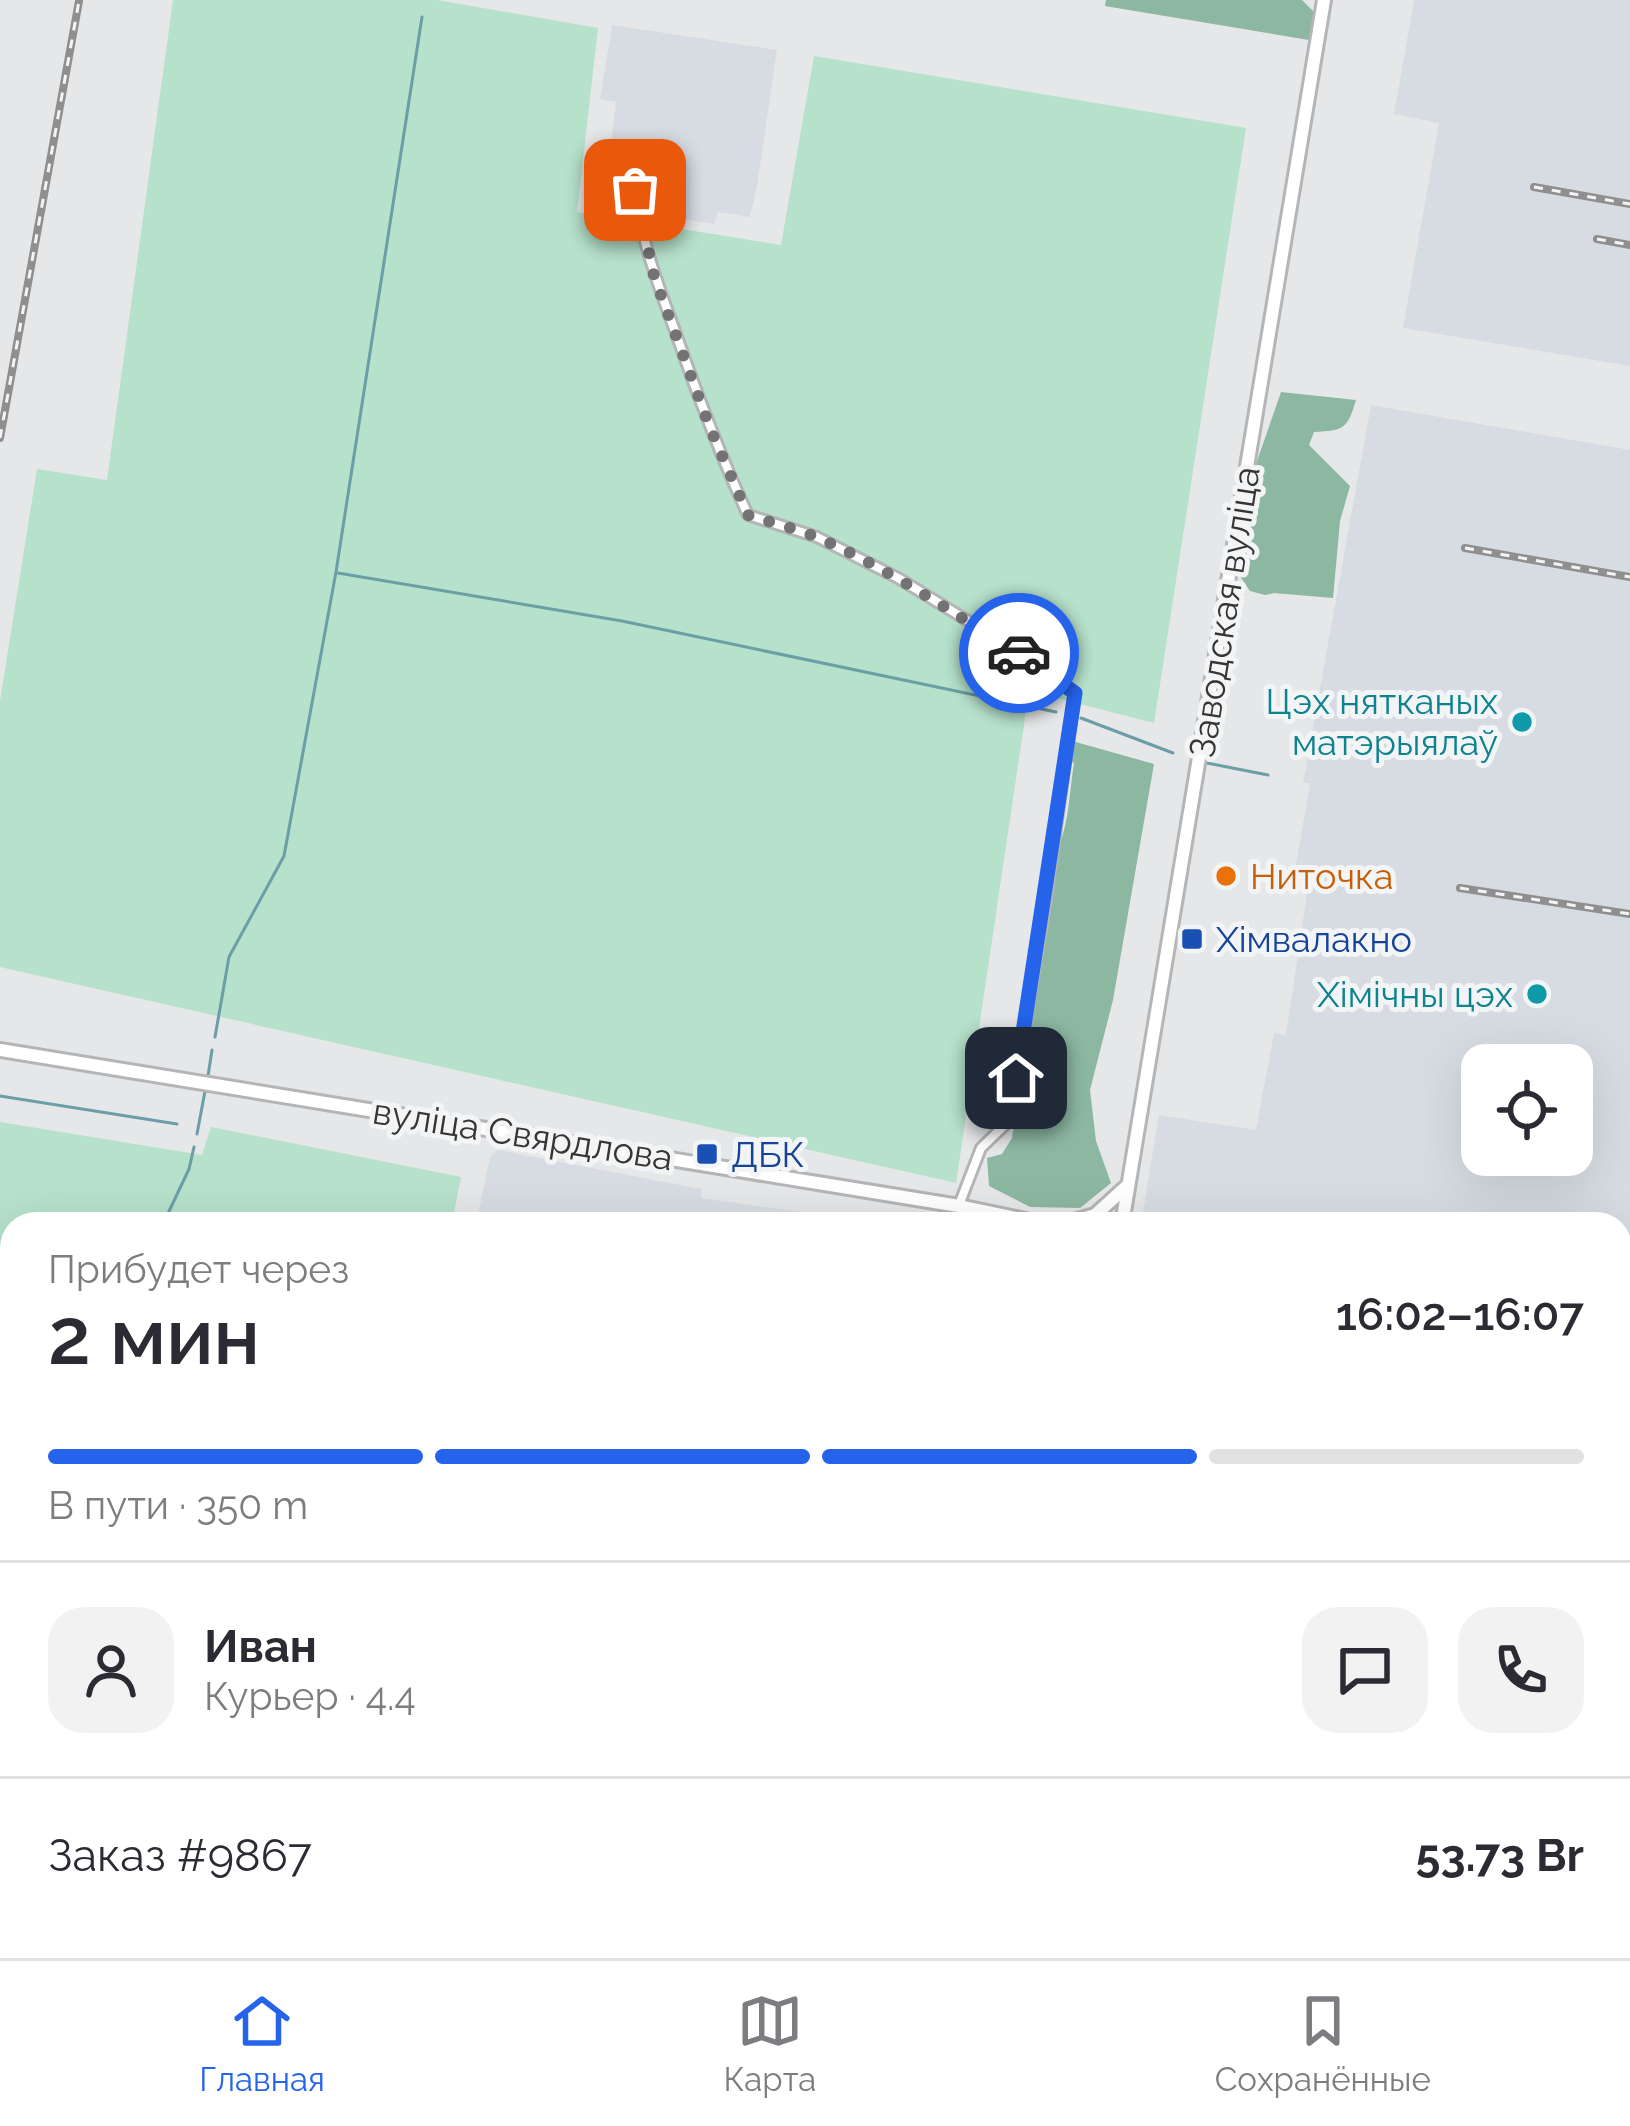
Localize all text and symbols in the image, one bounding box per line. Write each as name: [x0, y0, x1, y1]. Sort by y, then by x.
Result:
pin: [584, 139, 686, 241]
icon: bag: [602, 157, 668, 223]
street label: Заводская вуліца: [1180, 463, 1268, 761]
courier: [959, 593, 1079, 713]
icon: car: [986, 620, 1052, 686]
place label: Цэх нятканых матэрыялаў: [1266, 680, 1498, 763]
marker: Цэх нятканых матэрыялаў: [1509, 709, 1535, 735]
place label: Ниточка: [1250, 855, 1393, 897]
marker: Ниточка: [1213, 863, 1239, 889]
place label: Хімвалакно: [1216, 918, 1412, 960]
marker: Хімвалакно: [1179, 926, 1205, 952]
place label: Хімічны цэх: [1317, 973, 1513, 1015]
marker: Хімічны цэх: [1524, 981, 1550, 1007]
pin: [965, 1027, 1067, 1129]
map controls: [1461, 1044, 1593, 1176]
button: locate: [1461, 1044, 1593, 1176]
icon: home: [983, 1045, 1049, 1111]
street label: вуліца Свярдлова: [370, 1090, 676, 1178]
place label: ДБК: [731, 1133, 804, 1175]
marker: ДБК: [694, 1141, 720, 1167]
text: Прибудет через: [48, 1246, 349, 1292]
text: 16:02–16:07: [1336, 1288, 1584, 1341]
text: 2 мин: [48, 1291, 260, 1382]
text: В пути · 350 m: [48, 1482, 308, 1528]
button: person: [48, 1607, 174, 1733]
button: chat: [1302, 1607, 1428, 1733]
button: phone: [1458, 1607, 1584, 1733]
text: Иван: [204, 1620, 317, 1673]
text: Курьер · 4.4: [204, 1673, 416, 1719]
text: Заказ #9867: [48, 1829, 312, 1882]
text: 53.73 Br: [1416, 1829, 1584, 1882]
tab: Главная: [199, 1988, 325, 2099]
tab: Карта: [723, 1988, 816, 2099]
tab: Сохранённые: [1215, 1988, 1431, 2099]

